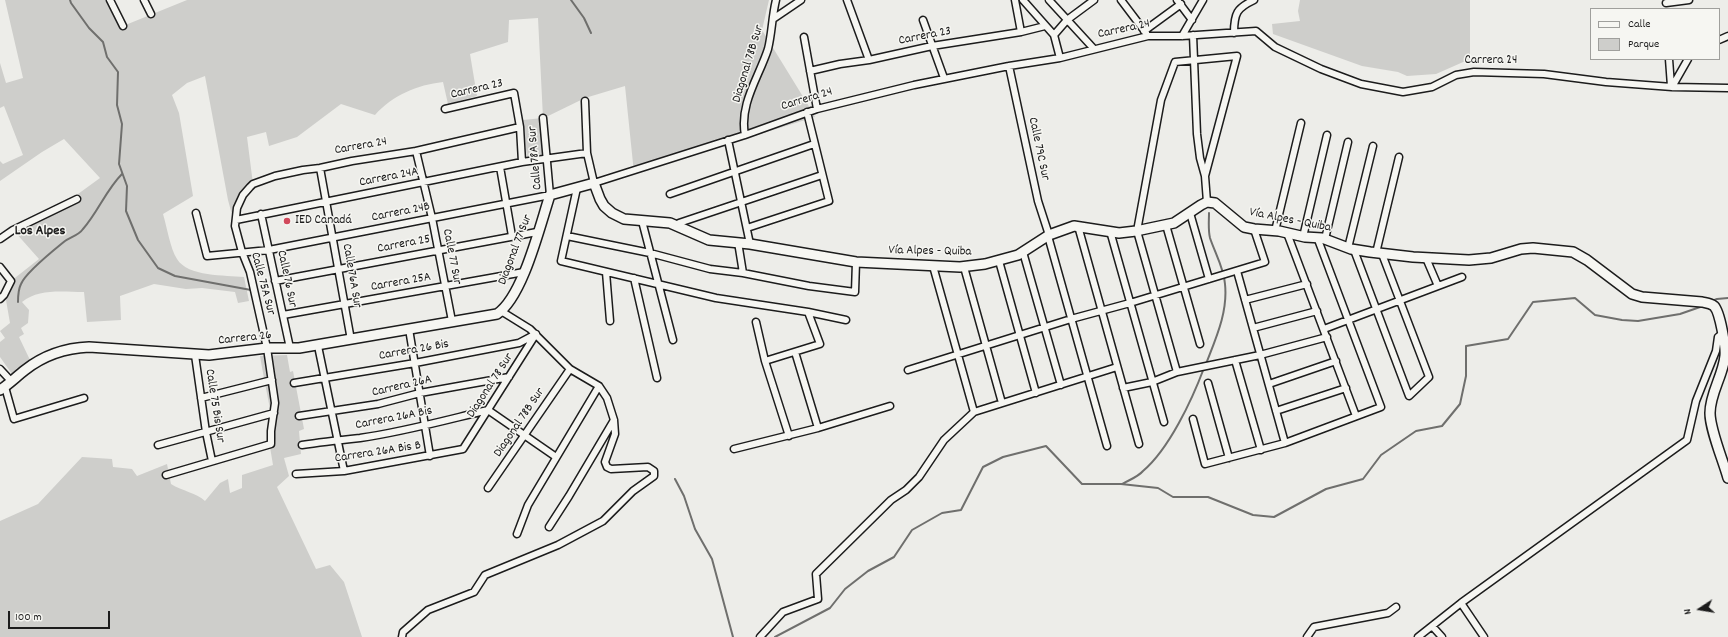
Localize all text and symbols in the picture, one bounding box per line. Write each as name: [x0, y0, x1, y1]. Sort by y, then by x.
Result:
legend: [1590, 8, 1720, 60]
text: Calle: [1628, 16, 1651, 33]
street label: Carrera 24: [1097, 17, 1151, 43]
street label: Diagonal 78B Sur: [730, 23, 768, 105]
street label: Carrera 23: [897, 24, 953, 50]
text: Parque: [1628, 36, 1659, 53]
street label: Carrera 24: [1465, 53, 1517, 69]
street label: Carrera 23: [449, 76, 505, 104]
street label: Carrera 24: [779, 85, 835, 115]
street label: Calle 79C Sur: [1024, 116, 1052, 182]
street label: Calle 78A Sur: [525, 126, 547, 190]
street label: Carrera 24: [334, 135, 388, 159]
street label: Carrera 24A: [358, 165, 420, 191]
street label: Carrera 24B: [371, 200, 431, 226]
street label: Vía Alpes - Quiba: [1248, 205, 1332, 237]
place label: IED Canadá: [295, 213, 352, 229]
street label: Diagonal 77 Sur: [495, 213, 537, 287]
marker: IED Canadá: [282, 216, 292, 226]
district label: Los Alpes: [15, 224, 65, 240]
street label: Calle 77 Sur: [438, 228, 464, 286]
street label: Carrera 25: [376, 232, 432, 258]
street label: Calle 76A Sur: [338, 243, 364, 309]
street label: Vía Alpes - Quiba: [888, 243, 972, 261]
street label: Calle 76 Sur: [272, 249, 300, 309]
street label: Calle 75A Sur: [246, 251, 278, 317]
street label: Carrera 25A: [370, 270, 432, 296]
street label: Carrera 26: [217, 328, 273, 350]
street label: Carrera 26 Bis: [378, 337, 450, 365]
street label: Diagonal 78 Sur: [464, 351, 518, 421]
street label: Calle 75 Bis Sur: [200, 368, 228, 444]
street label: Carrera 26A: [371, 373, 433, 401]
street label: Diagonal 78B Sur: [491, 385, 549, 461]
street label: Carrera 26A Bis: [354, 404, 434, 434]
street label: Carrera 26A Bis B: [334, 438, 422, 468]
north arrow: [1680, 589, 1720, 629]
scale bar: [10, 603, 112, 629]
text: N: [1680, 607, 1697, 616]
text: 100 m: [15, 609, 42, 626]

